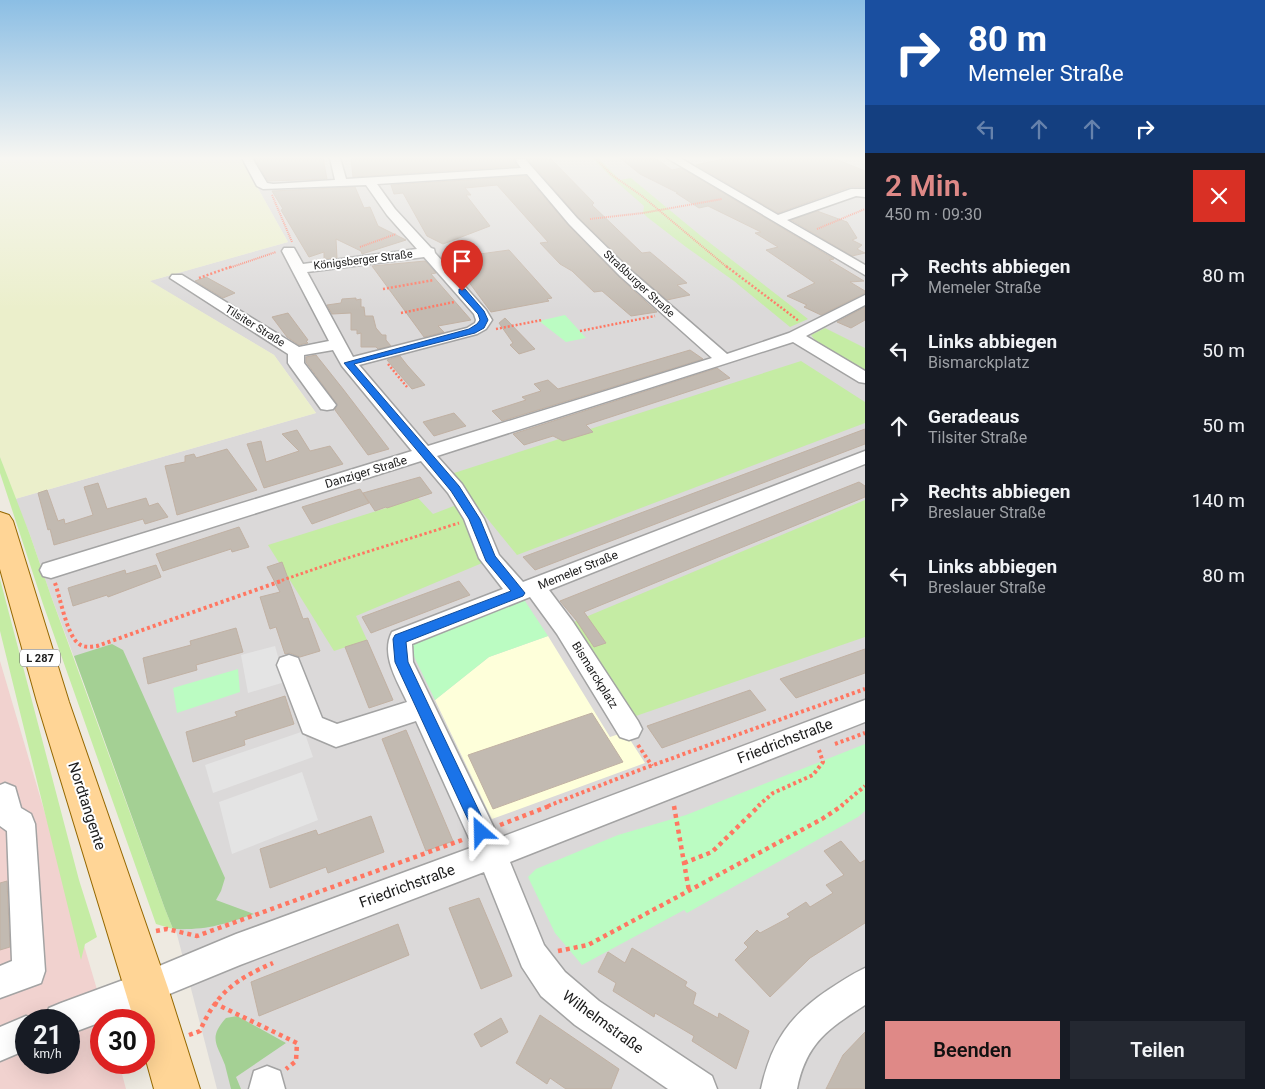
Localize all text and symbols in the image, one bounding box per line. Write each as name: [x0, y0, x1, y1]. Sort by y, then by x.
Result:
text: 80 m: [968, 19, 1047, 60]
icon: right: [885, 20, 950, 85]
text: Memeler Straße: [968, 61, 1124, 86]
icon: left: [972, 115, 1000, 143]
icon: ahead: [1025, 115, 1053, 143]
icon: ahead: [1078, 115, 1106, 143]
icon: right: [1131, 115, 1159, 143]
text: 2 Min.: [885, 168, 969, 203]
button: close: [1193, 170, 1245, 222]
text: 450 m · 09:30: [885, 205, 982, 224]
pin: [441, 240, 483, 291]
street label: Königsberger Straße: [313, 247, 413, 273]
icon: arrive: [448, 247, 476, 275]
street label: Straßburger Straße: [601, 248, 677, 320]
text: Rechts abbiegen: [928, 255, 1070, 278]
icon: right: [885, 262, 913, 290]
text: 80 m: [1202, 264, 1245, 287]
text: Memeler Straße: [928, 278, 1041, 297]
street label: Tilsiter Straße: [223, 302, 287, 350]
text: Links abbiegen: [928, 330, 1057, 353]
icon: left: [885, 337, 913, 365]
text: 50 m: [1202, 339, 1245, 362]
text: Bismarckplatz: [928, 353, 1029, 372]
text: Geradeaus: [928, 405, 1020, 428]
icon: ahead: [885, 412, 913, 440]
text: 50 m: [1202, 414, 1245, 437]
text: Tilsiter Straße: [928, 428, 1027, 447]
street label: Danziger Straße: [323, 453, 409, 491]
text: Rechts abbiegen: [928, 480, 1070, 503]
icon: right: [885, 487, 913, 515]
text: 140 m: [1192, 489, 1245, 512]
text: Breslauer Straße: [928, 503, 1046, 522]
street label: Memeler Straße: [536, 548, 620, 592]
text: Links abbiegen: [928, 555, 1057, 578]
icon: left: [885, 562, 913, 590]
text: 80 m: [1202, 564, 1245, 587]
text: Breslauer Straße: [928, 578, 1046, 597]
street label: Bismarckplatz: [569, 639, 621, 711]
road number: L 287: [20, 650, 60, 666]
street label: Friedrichstraße: [735, 715, 835, 767]
street label: Nordtangente: [64, 760, 110, 852]
position arrow: [454, 805, 506, 857]
street label: Friedrichstraße: [357, 860, 457, 912]
street label: Wilhelmstraße: [559, 986, 647, 1058]
speed limit sign: 30: [90, 1009, 155, 1074]
text: 21: [33, 1021, 62, 1050]
button: Beenden: [885, 1021, 1060, 1079]
button: Teilen: [1070, 1021, 1245, 1079]
text: km/h: [33, 1047, 62, 1061]

